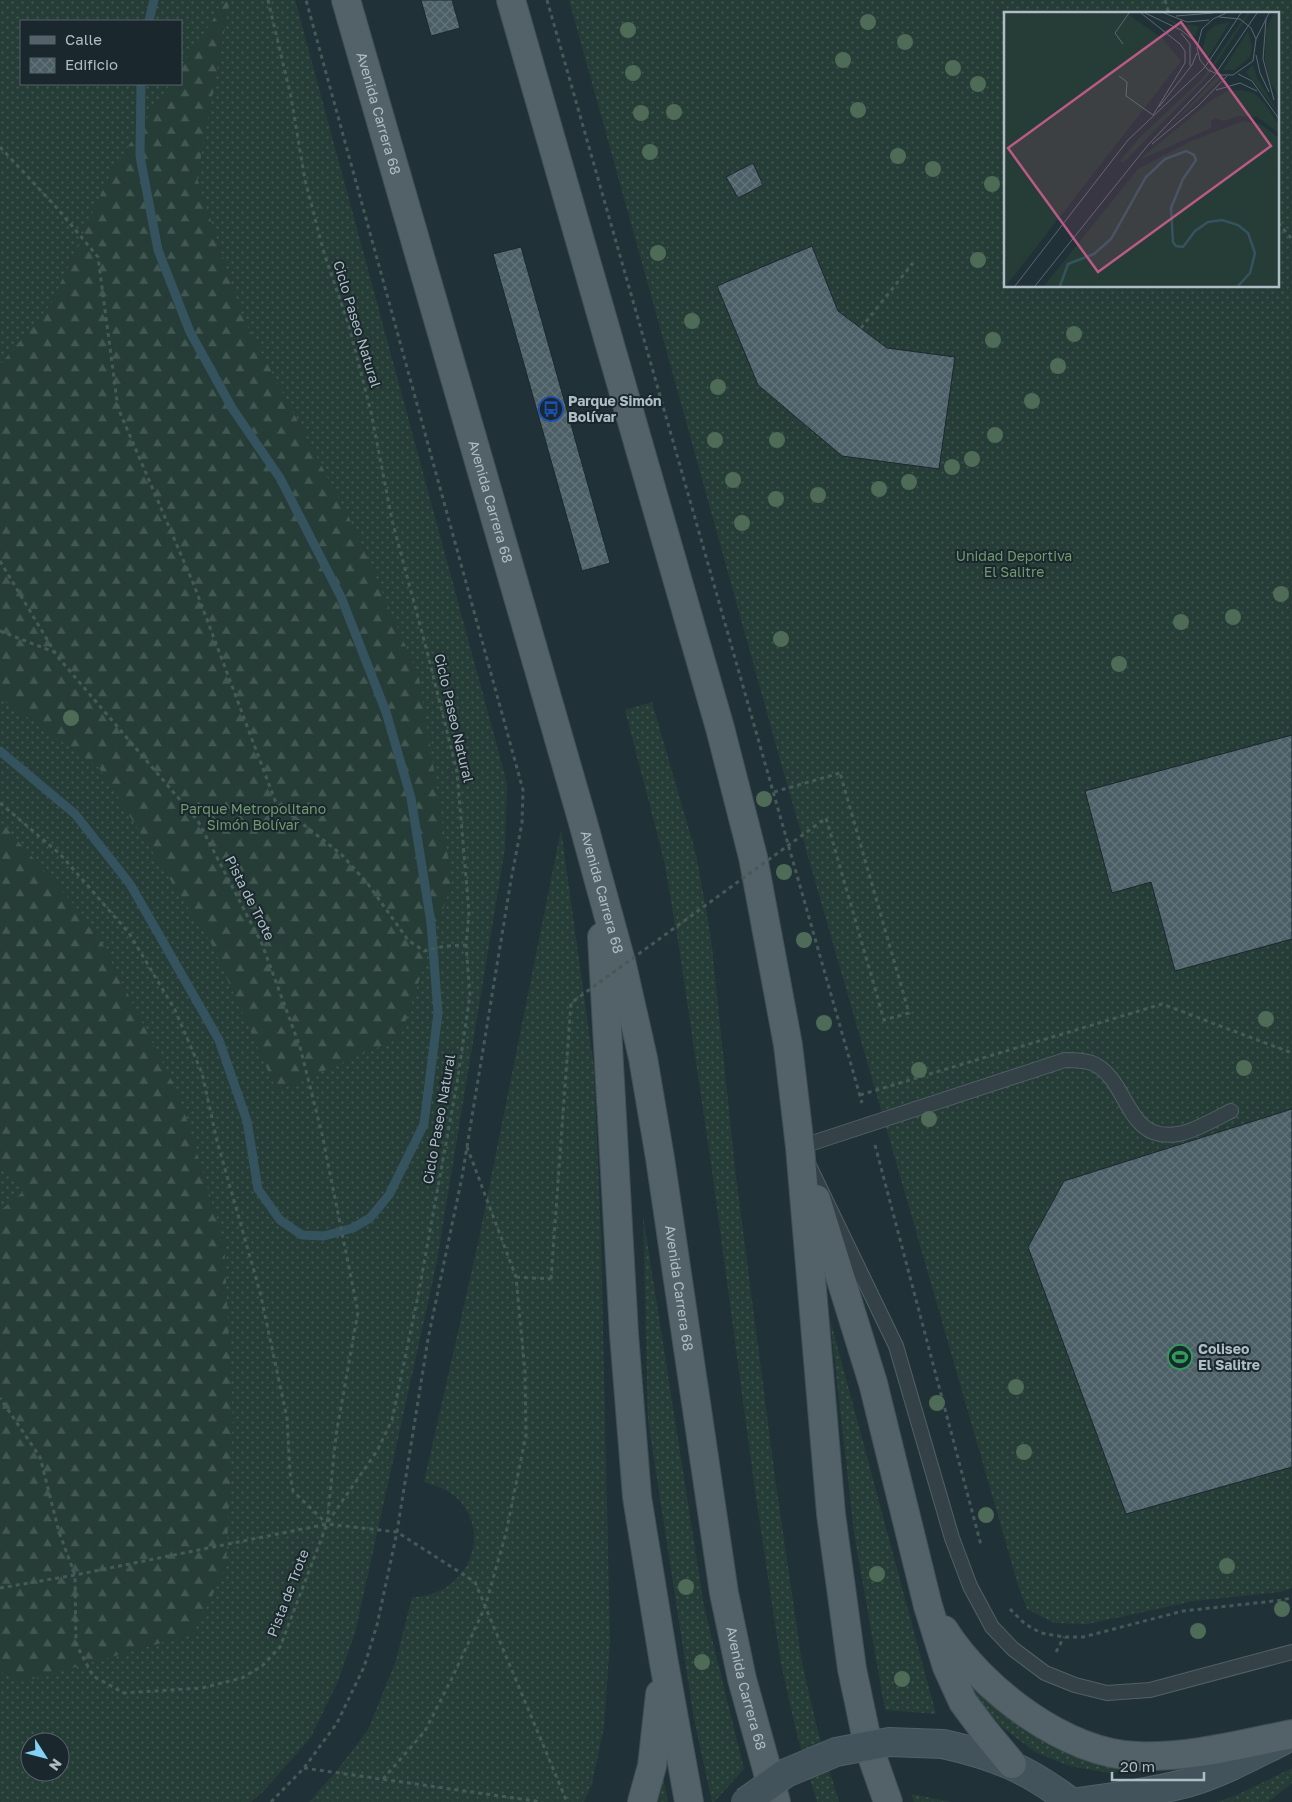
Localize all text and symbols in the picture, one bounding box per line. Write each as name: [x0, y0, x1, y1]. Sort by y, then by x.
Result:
inset map: [1004, 12, 1280, 288]
legend: [20, 20, 182, 85]
text: Calle: [65, 30, 102, 48]
street label: Avenida Carrera 68: [353, 50, 405, 177]
text: Edificio: [65, 55, 118, 73]
street label: Ciclo Paseo Natural: [330, 258, 385, 389]
place label: Parque Simón Bolívar: [568, 392, 662, 425]
bus stop icon: Parque Simón Bolívar: [538, 396, 564, 422]
street label: Avenida Carrera 68: [465, 438, 517, 565]
park label: Unidad Deportiva El Salitre: [956, 547, 1072, 580]
street label: Ciclo Paseo Natural: [431, 652, 478, 784]
park label: Parque Metropolitano Simón Bolívar: [180, 800, 326, 833]
street label: Avenida Carrera 68: [578, 828, 627, 955]
street label: Pista de Trote: [222, 853, 279, 943]
street label: Ciclo Paseo Natural: [419, 1053, 458, 1185]
street label: Avenida Carrera 68: [662, 1224, 697, 1352]
place label: Coliseo El Salitre: [1198, 1340, 1260, 1373]
sports icon: Coliseo El Salitre: [1167, 1344, 1193, 1370]
street label: Pista de Trote: [263, 1547, 312, 1639]
street label: Avenida Carrera 68: [723, 1625, 770, 1752]
north arrow: [20, 1732, 70, 1782]
scale bar: [1112, 1750, 1204, 1782]
text: N: [46, 1756, 66, 1774]
text: 20 m: [1120, 1757, 1155, 1775]

